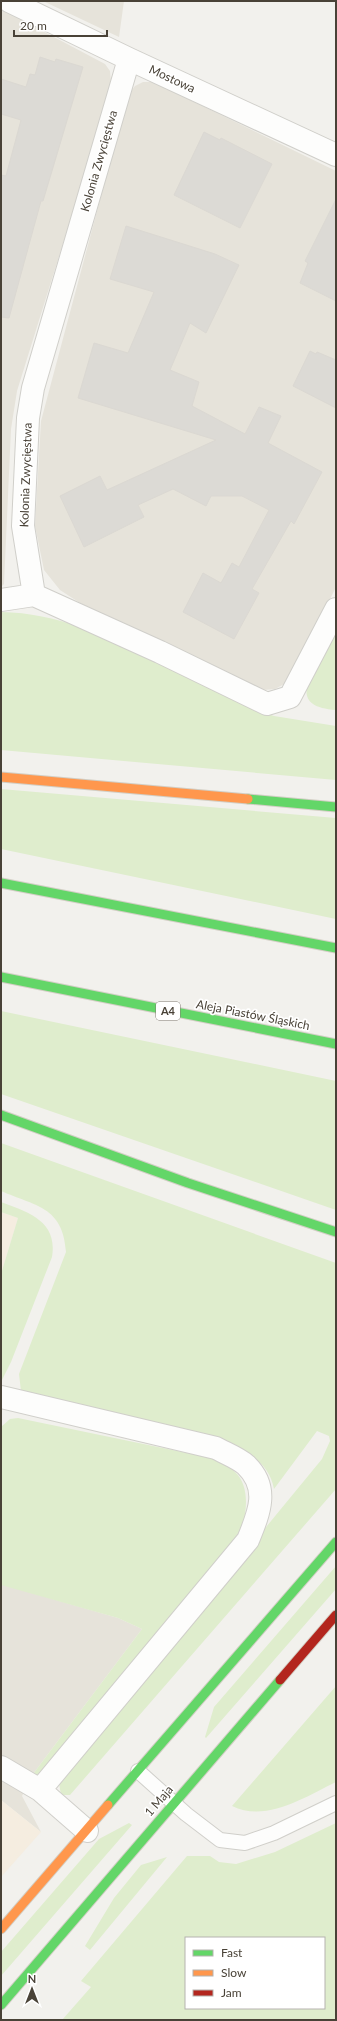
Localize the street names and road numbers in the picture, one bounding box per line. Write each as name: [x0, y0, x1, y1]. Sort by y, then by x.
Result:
street label: Mostowa: [147, 61, 198, 96]
street label: Kolonia Zwycięstwa: [77, 108, 120, 213]
street label: Kolonia Zwycięstwa: [16, 422, 35, 528]
street label: Aleja Piastów Śląskich: [195, 996, 311, 1033]
road number: A4: [156, 1002, 180, 1020]
street label: 1 Maja: [141, 1782, 176, 1819]

